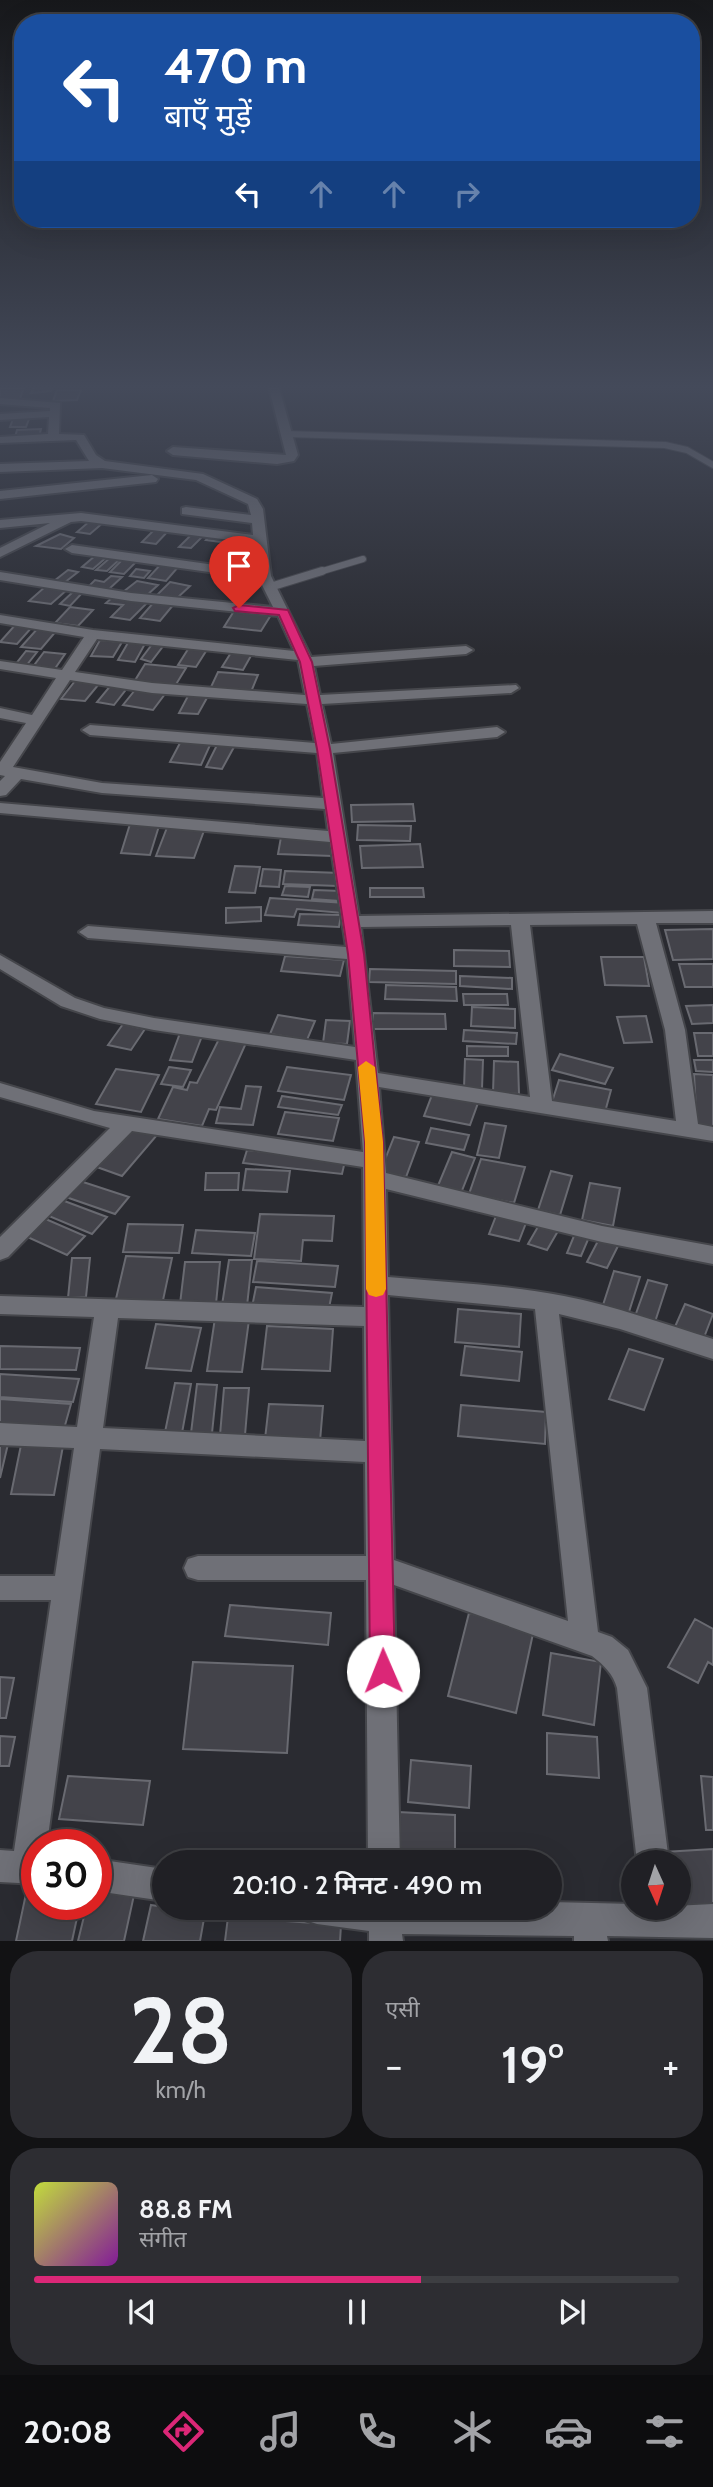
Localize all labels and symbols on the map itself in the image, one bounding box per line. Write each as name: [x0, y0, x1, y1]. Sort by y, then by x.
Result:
pin: [209, 536, 269, 608]
position arrow: [346, 1634, 420, 1708]
speed limit sign: 30: [21, 1829, 112, 1920]
north arrow: [621, 1850, 691, 1920]

